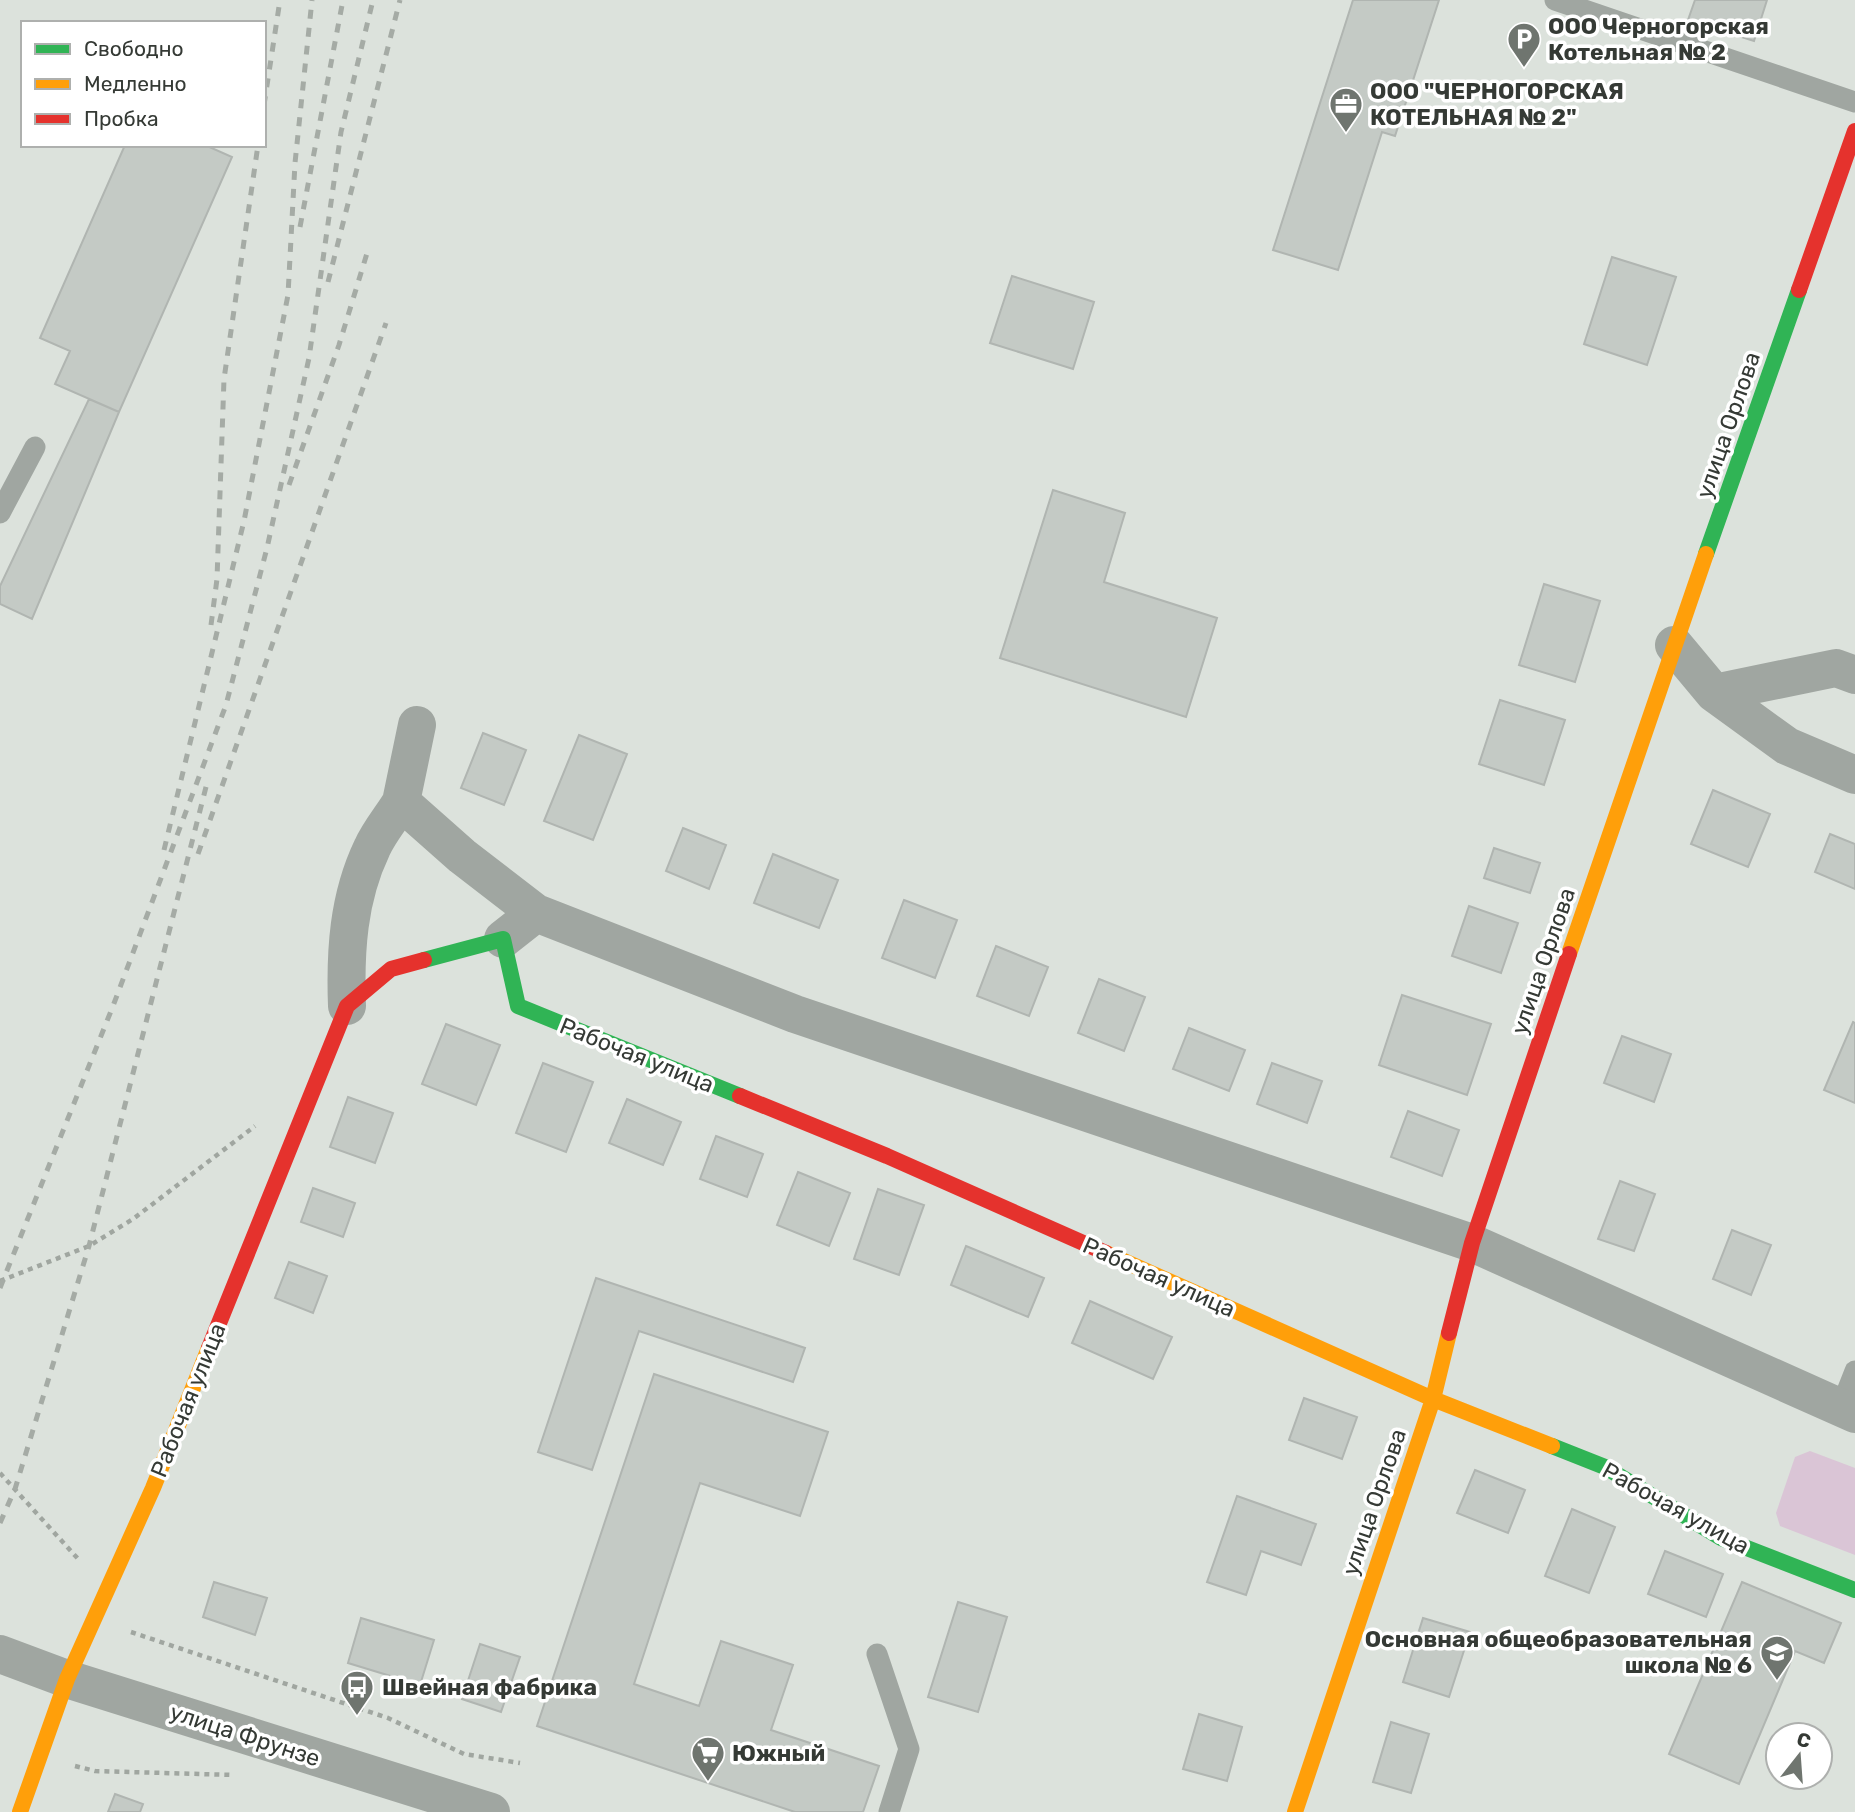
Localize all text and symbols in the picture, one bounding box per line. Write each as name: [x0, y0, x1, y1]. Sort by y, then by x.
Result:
place label: ООО Черногорская Котельная № 2: [1548, 12, 1769, 66]
parking icon: ООО Черногорская Котельная № 2: [1505, 20, 1543, 69]
legend: [21, 21, 266, 147]
text: Свободно: [84, 36, 184, 61]
text: Медленно: [84, 71, 187, 96]
place label: ООО "ЧЕРНОГОРСКАЯ КОТЕЛЬНАЯ № 2": [1370, 77, 1624, 131]
office icon: ООО "ЧЕРНОГОРСКАЯ КОТЕЛЬНАЯ № 2": [1327, 85, 1365, 134]
text: Пробка: [84, 106, 159, 131]
street label: улица Орлова: [1690, 348, 1766, 502]
street label: улица Орлова: [1505, 884, 1581, 1038]
street label: Рабочая улица: [556, 1011, 718, 1099]
street label: Рабочая улица: [1079, 1231, 1239, 1323]
street label: Рабочая улица: [144, 1319, 232, 1481]
street label: улица Орлова: [1336, 1425, 1412, 1579]
street label: Рабочая улица: [1598, 1456, 1754, 1560]
place label: Основная общеобразовательная школа № 6: [1365, 1625, 1752, 1679]
school or university icon: Основная общеобразовательная школа № 6: [1758, 1633, 1796, 1682]
bus stop icon: Швейная фабрика: [338, 1668, 376, 1717]
place label: Швейная фабрика: [382, 1673, 597, 1701]
street label: улица Фрунзе: [166, 1698, 324, 1772]
north arrow: [1764, 1721, 1834, 1791]
text: С: [1794, 1727, 1814, 1753]
supermarket icon: Южный: [689, 1734, 727, 1783]
place label: Южный: [732, 1739, 825, 1767]

